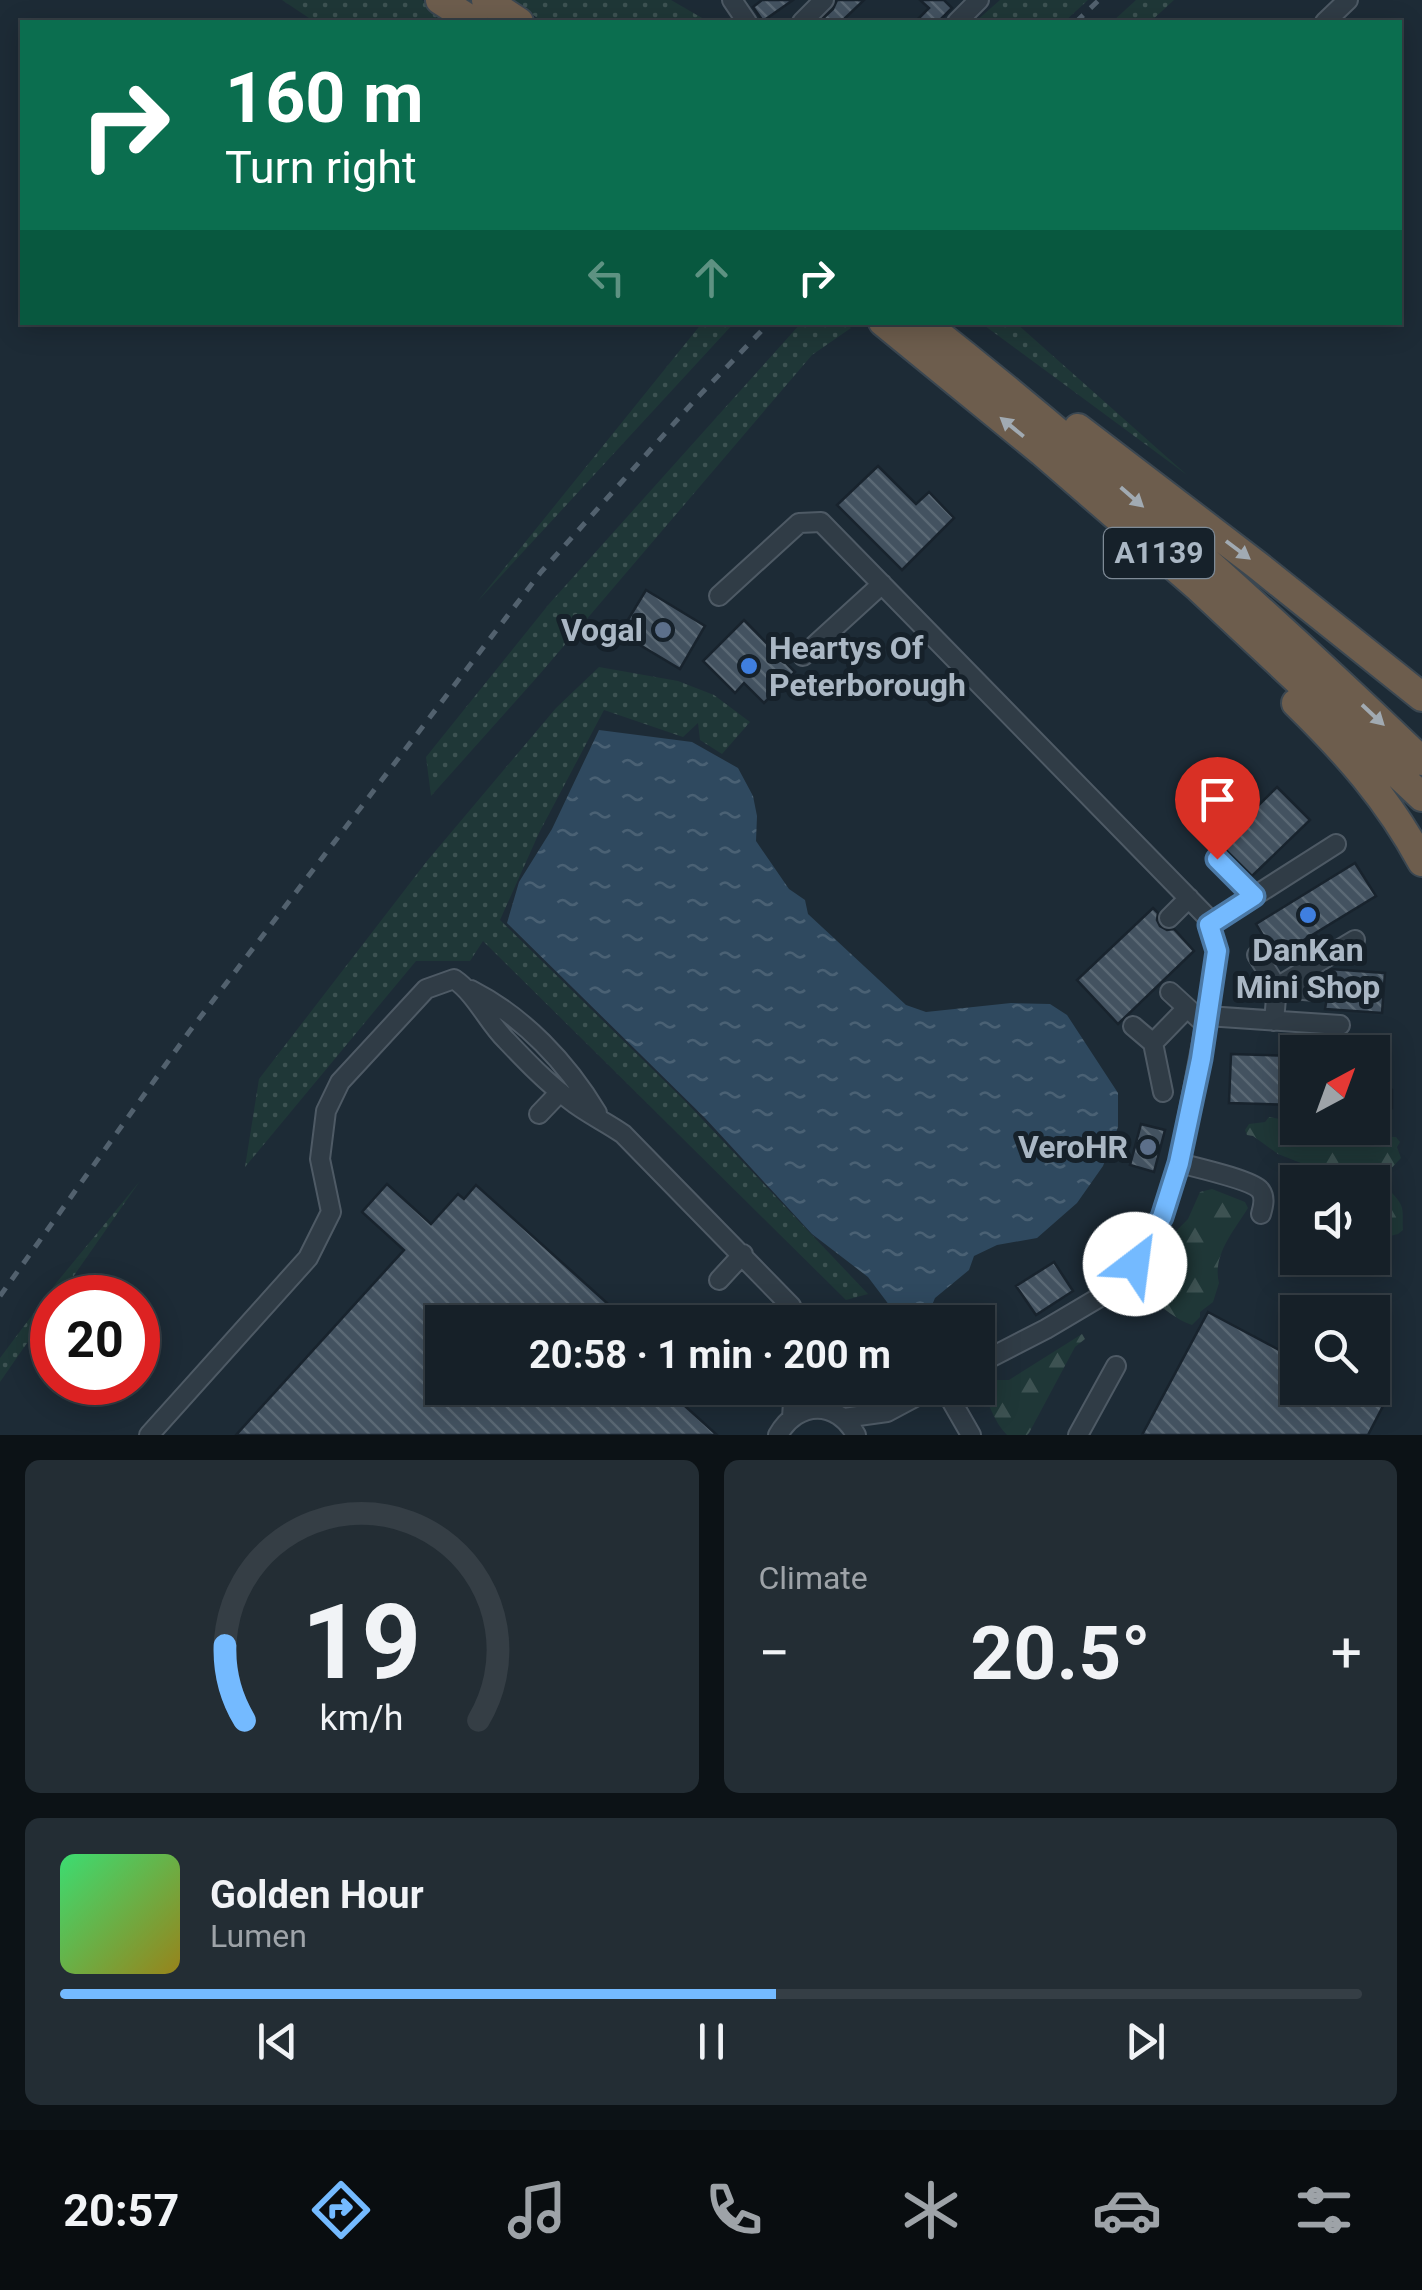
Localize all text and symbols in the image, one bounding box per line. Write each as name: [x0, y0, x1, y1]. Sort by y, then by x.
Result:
text: 160 m: [225, 57, 424, 139]
icon: right: [60, 60, 190, 190]
text: Turn right: [225, 141, 417, 194]
icon: left: [579, 250, 634, 305]
icon: ahead: [684, 250, 739, 305]
icon: right: [789, 250, 844, 305]
one-way arrow: [999, 417, 1024, 438]
one-way arrow: [1119, 486, 1144, 508]
road number: A1139: [1104, 528, 1214, 578]
one-way arrow: [1225, 539, 1251, 559]
place label: Vogal: [561, 611, 643, 649]
marker: Vogal: [652, 619, 674, 641]
place label: Heartys Of Peterborough: [769, 629, 966, 704]
marker: Heartys Of Peterborough: [738, 655, 760, 677]
one-way arrow: [1361, 703, 1385, 726]
pin: [1175, 757, 1260, 860]
icon: arrive: [1190, 772, 1245, 827]
marker: DanKan Mini Shop: [1297, 904, 1319, 926]
place label: DanKan Mini Shop: [1236, 931, 1380, 1006]
north arrow: [1280, 1035, 1390, 1145]
map controls: [1280, 1035, 1390, 1405]
place label: VeroHR: [1018, 1128, 1128, 1166]
marker: VeroHR: [1137, 1136, 1159, 1158]
button: sound: [1280, 1165, 1390, 1275]
position arrow: [1083, 1212, 1187, 1316]
speed limit sign: 20: [30, 1275, 160, 1405]
button: search: [1280, 1295, 1390, 1405]
text: 20:58 · 1 min · 200 m: [529, 1333, 891, 1377]
text: Climate: [759, 1559, 868, 1597]
text: 19: [302, 1582, 421, 1703]
text: 20.5°: [970, 1609, 1150, 1697]
text: −: [759, 1621, 790, 1685]
text: +: [1331, 1621, 1362, 1685]
text: km/h: [320, 1697, 404, 1739]
text: Golden Hour: [210, 1873, 424, 1917]
text: Lumen: [210, 1917, 307, 1955]
icon: previous: [250, 2014, 305, 2069]
icon: pause: [684, 2014, 739, 2069]
icon: next: [1118, 2014, 1173, 2069]
icon: directions: [306, 2175, 376, 2245]
icon: music: [502, 2175, 572, 2245]
icon: phone: [699, 2175, 769, 2245]
icon: climate: [896, 2175, 966, 2245]
icon: car: [1092, 2175, 1162, 2245]
icon: filters: [1289, 2175, 1359, 2245]
text: 20:57: [63, 2184, 179, 2237]

